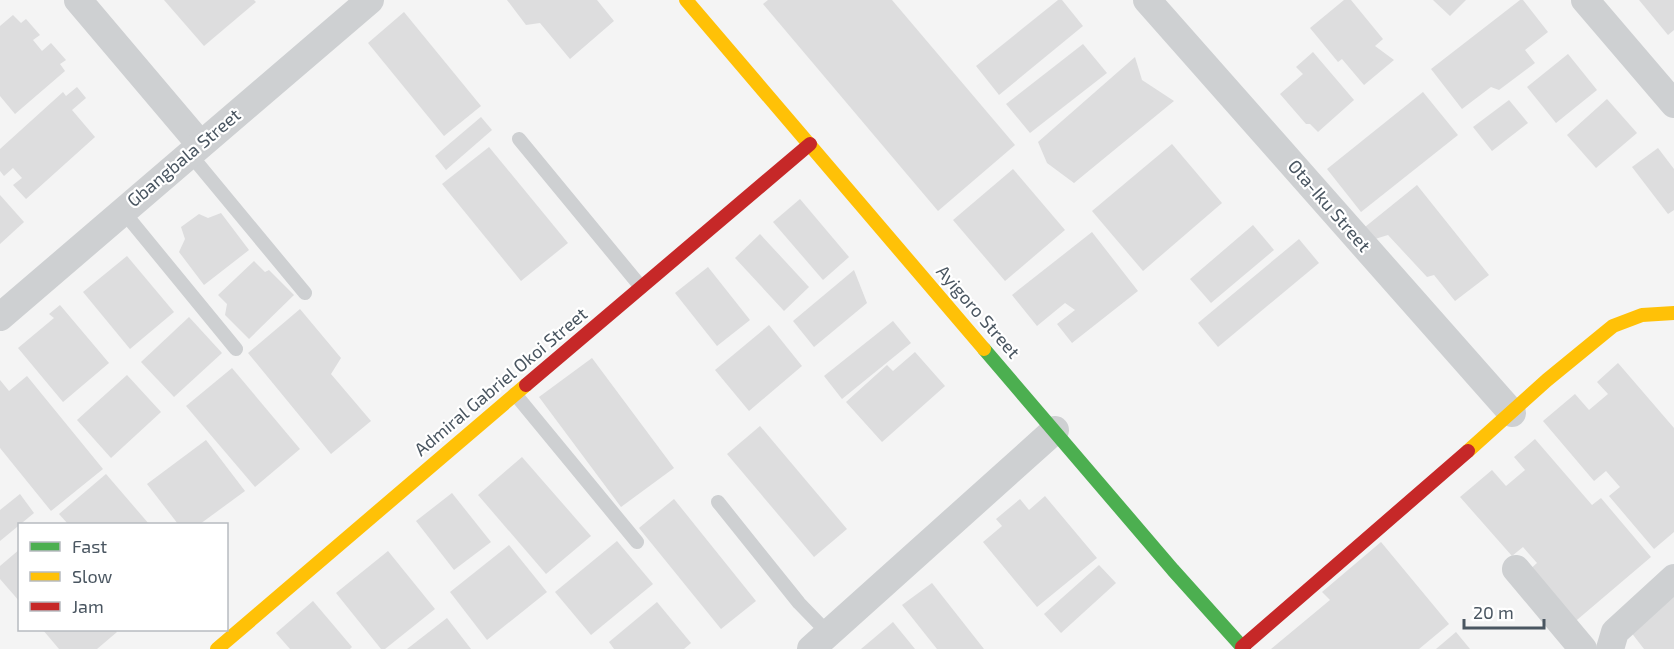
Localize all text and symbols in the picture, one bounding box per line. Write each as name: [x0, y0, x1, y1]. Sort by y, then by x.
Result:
street label: Gbangbala Street: [122, 103, 245, 211]
street label: Ota-Iku Street: [1284, 155, 1376, 256]
street label: Ayigoro Street: [932, 260, 1025, 363]
street label: Admiral Gabriel Okoi Street: [409, 302, 591, 460]
legend: [18, 523, 228, 631]
text: Fast: [72, 535, 107, 557]
text: Slow: [72, 565, 113, 587]
scale bar: [1464, 592, 1544, 630]
text: Jam: [72, 595, 104, 617]
text: 20 m: [1473, 601, 1514, 623]

